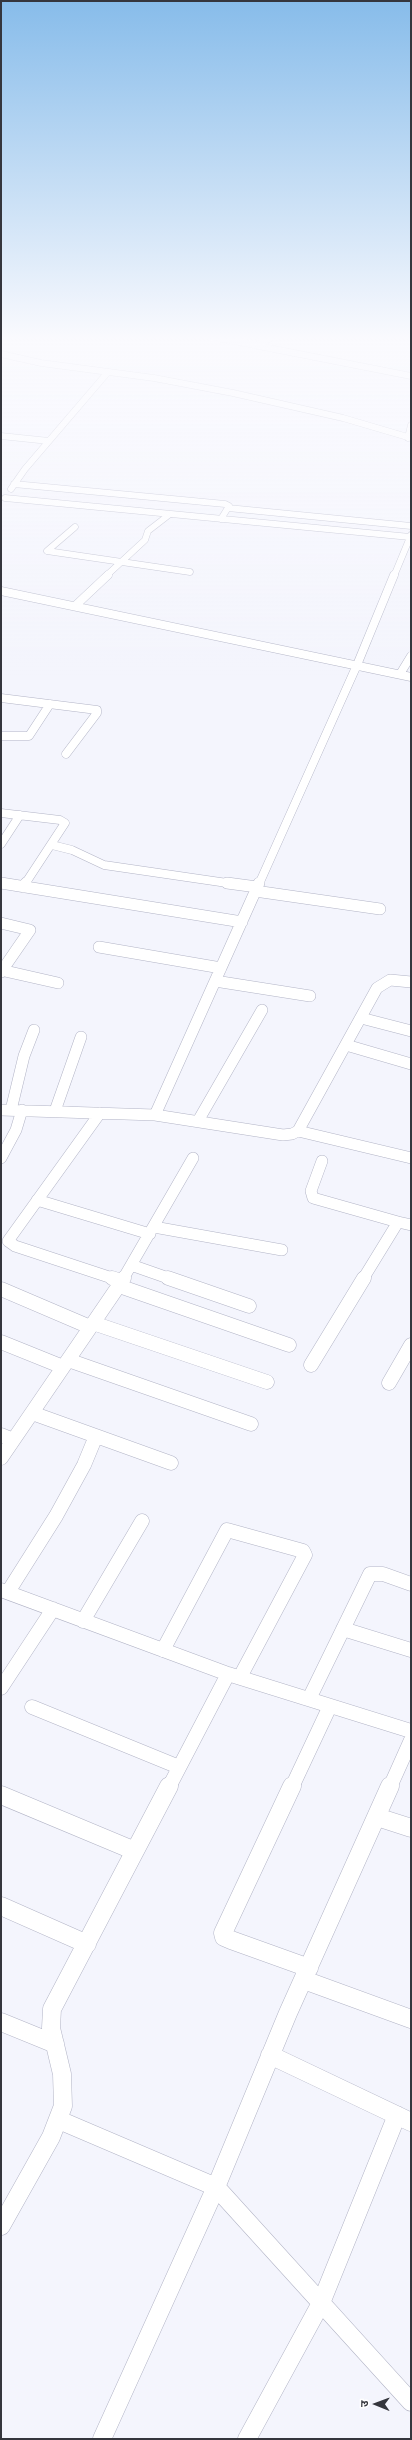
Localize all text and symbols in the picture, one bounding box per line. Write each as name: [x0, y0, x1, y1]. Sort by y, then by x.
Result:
north arrow: [356, 2384, 396, 2424]
text: उ: [356, 2400, 372, 2407]

